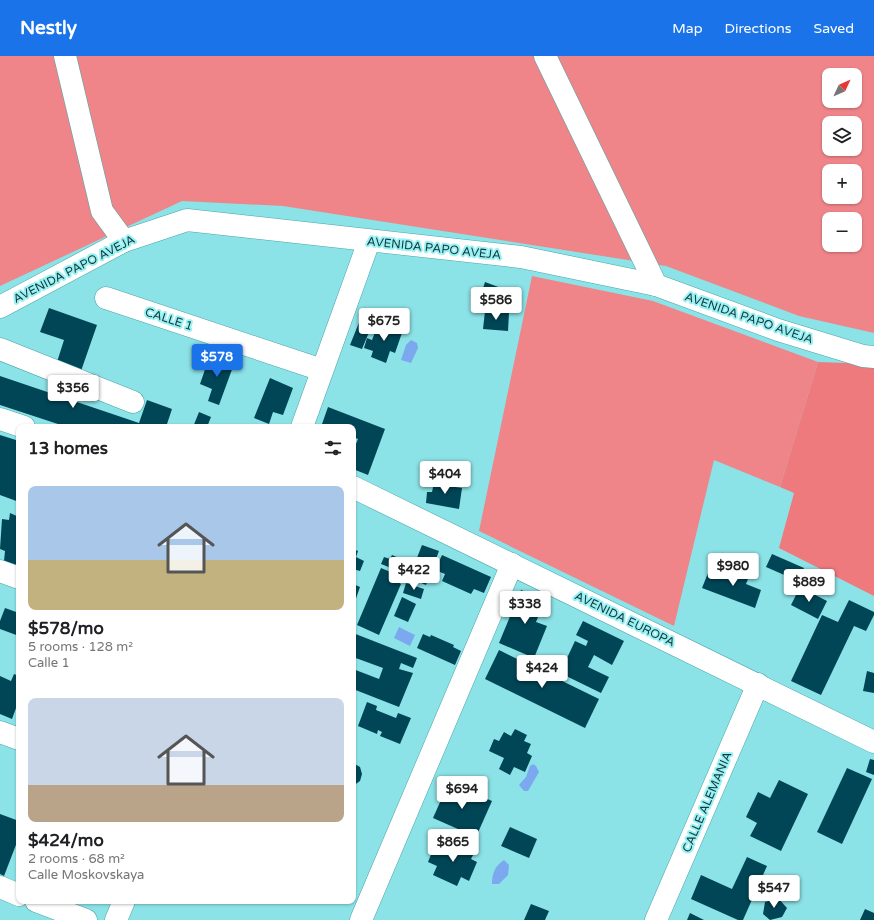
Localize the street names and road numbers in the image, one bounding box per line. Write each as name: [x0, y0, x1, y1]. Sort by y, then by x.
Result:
street label: AVENIDA PAPO AVEJA: [11, 232, 137, 306]
street label: AVENIDA PAPO AVEJA: [366, 234, 502, 262]
street label: AVENIDA PAPO AVEJA: [683, 289, 815, 347]
street label: CALLE 1: [143, 305, 195, 333]
street label: AVENIDA EUROPA: [573, 589, 677, 649]
street label: CALLE ALEMANIA: [679, 750, 735, 854]

